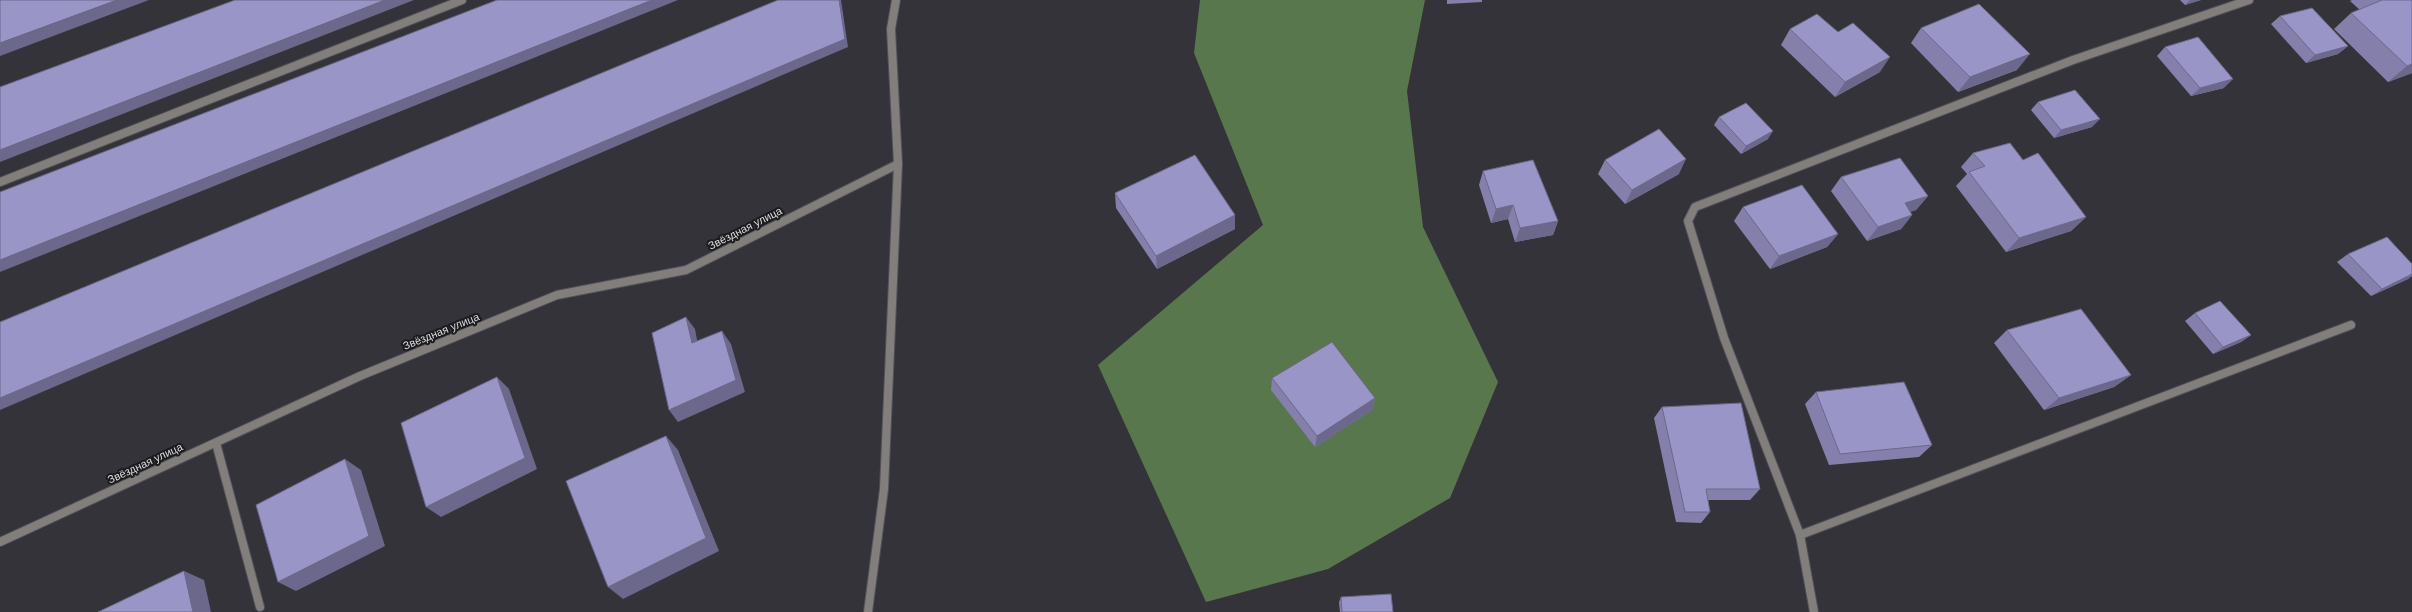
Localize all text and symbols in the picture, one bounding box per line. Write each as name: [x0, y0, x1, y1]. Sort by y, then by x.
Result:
street label: Звёздная улица: [706, 204, 785, 252]
street label: Звёздная улица: [401, 310, 482, 352]
street label: Звёздная улица: [106, 440, 185, 486]

